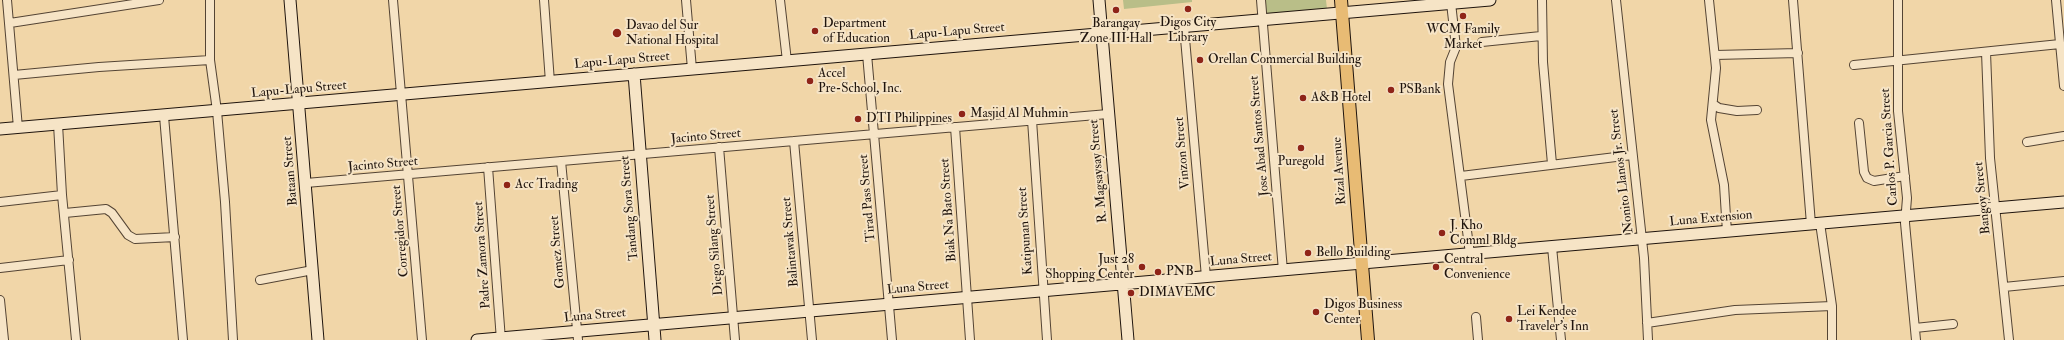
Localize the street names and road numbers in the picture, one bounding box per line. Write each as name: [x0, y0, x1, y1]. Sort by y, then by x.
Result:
street label: Lapu-Lapu Street: [909, 20, 1005, 44]
street label: Lapu-Lapu Street: [574, 49, 670, 73]
street label: Jose Abad Santos Street: [1247, 75, 1273, 197]
street label: Lapu-Lapu Street: [251, 78, 347, 102]
street label: Carlos P. Garcia Street: [1878, 88, 1902, 206]
street label: Nonito Llanos Jr. Street: [1607, 108, 1637, 234]
street label: Vinzon Street: [1172, 116, 1194, 190]
street label: R. Magsaysay Street: [1087, 119, 1111, 223]
street label: Jacinto Street: [670, 126, 742, 148]
street label: Bataan Street: [280, 136, 302, 206]
street label: Rizal Avenue: [1330, 136, 1350, 206]
street label: Jacinto Street: [347, 154, 419, 176]
street label: Tirad Pass Street: [856, 154, 880, 242]
street label: Tandang Sora Street: [618, 155, 642, 261]
street label: Biak Na Bato Street: [938, 158, 960, 262]
street label: Bangoy Street: [1971, 161, 1995, 235]
street label: Corregidor Street: [389, 184, 413, 278]
street label: Katipunan Street: [1015, 186, 1037, 276]
street label: Diego Silang Street: [703, 194, 727, 296]
street label: Balintawak Street: [779, 196, 803, 288]
street label: Padre Zamora Street: [471, 201, 495, 309]
street label: Luna Extension: [1669, 208, 1753, 230]
street label: Gomez Street: [547, 215, 569, 289]
street label: Luna Street: [1209, 250, 1273, 270]
street label: Luna Street: [886, 278, 950, 298]
street label: Luna Street: [563, 306, 627, 326]

